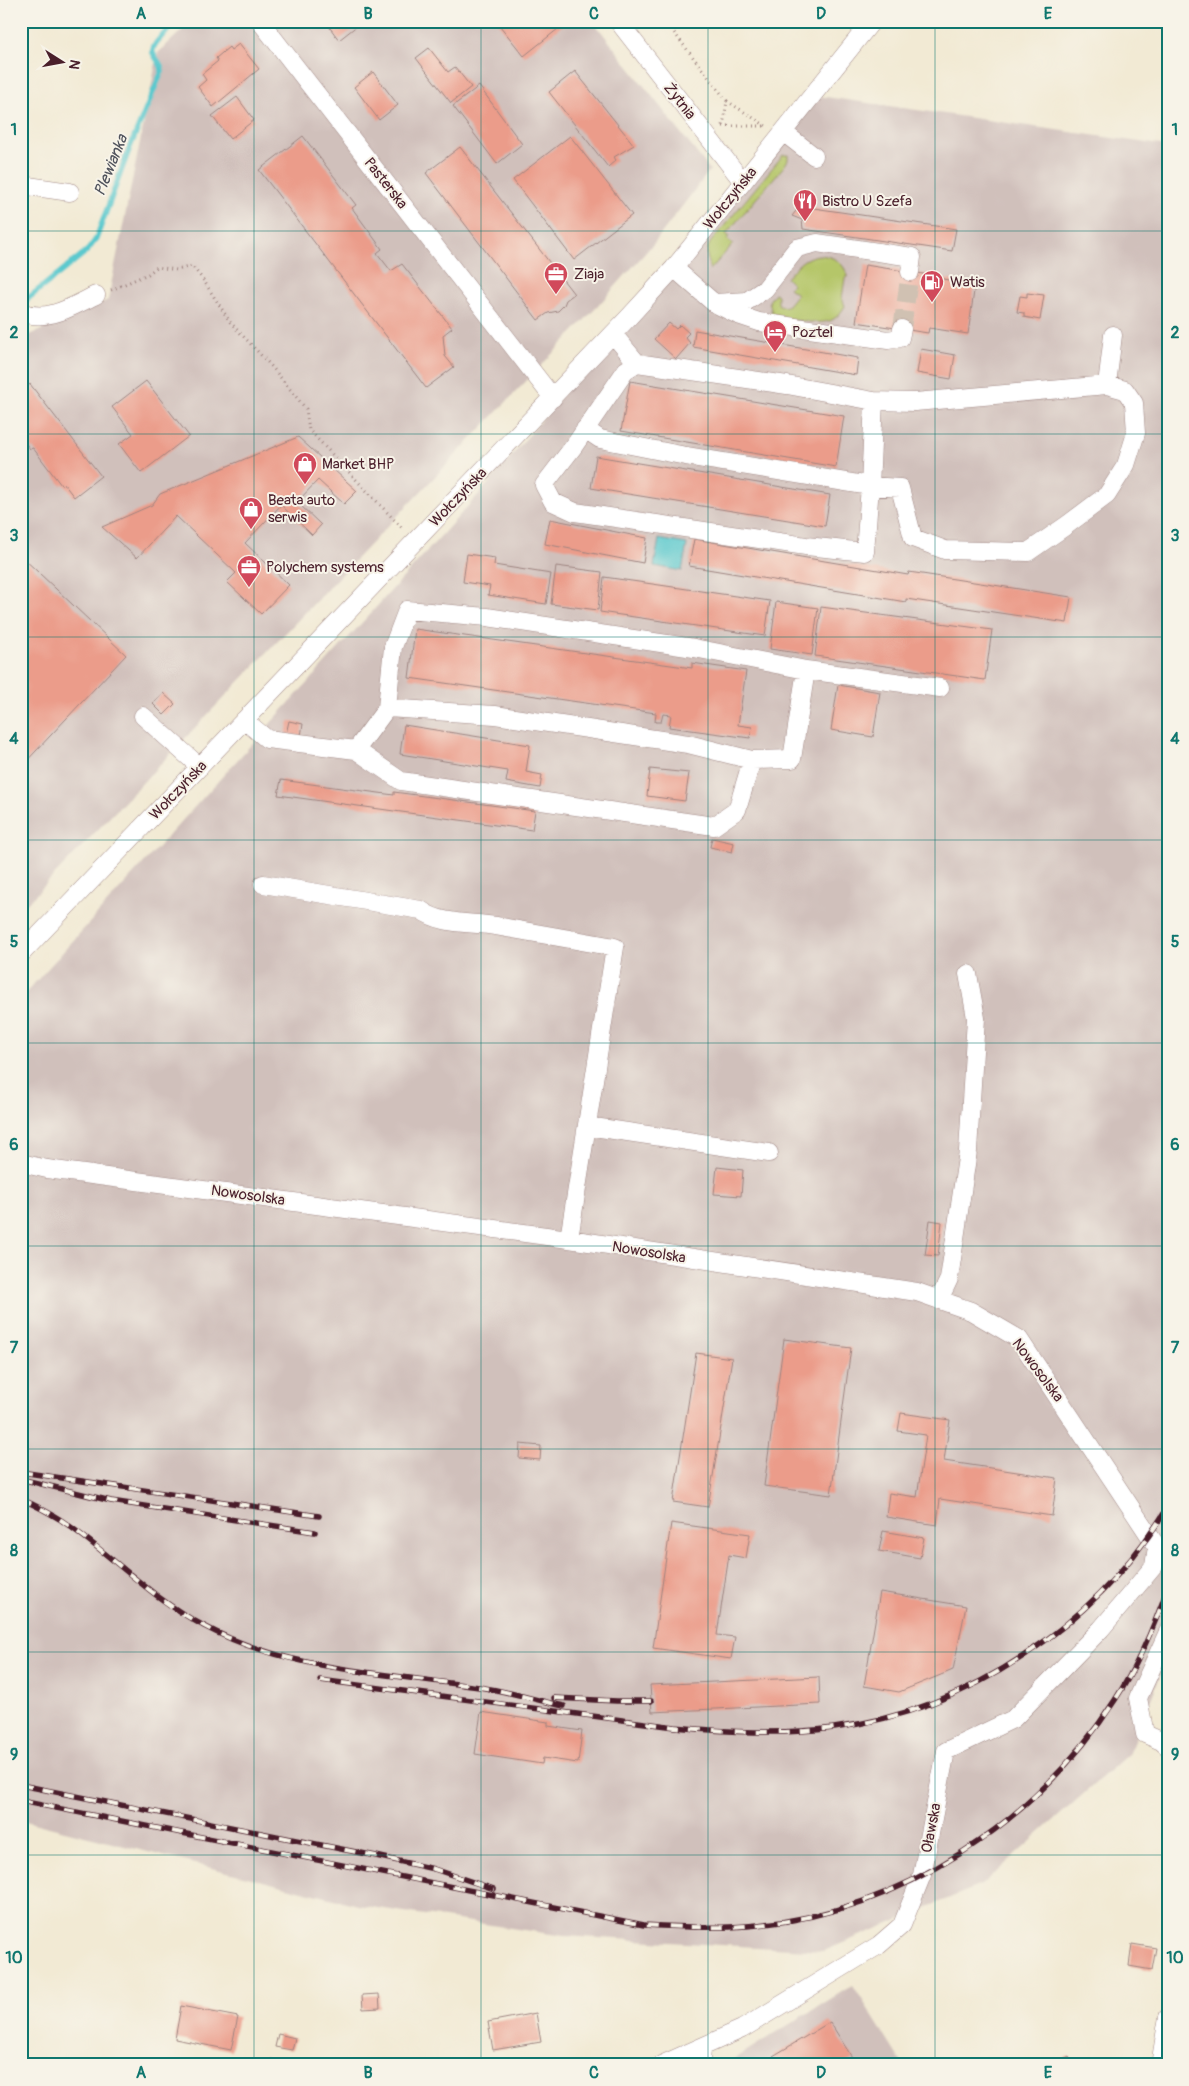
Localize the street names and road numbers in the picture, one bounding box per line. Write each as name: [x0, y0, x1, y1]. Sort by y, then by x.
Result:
street label: Żytnia: [659, 79, 700, 123]
street label: Pasterska: [360, 154, 412, 213]
street label: Wołczyńska: [699, 163, 761, 233]
street label: Wołczyńska: [425, 464, 491, 531]
street label: Wołczyńska: [145, 757, 211, 824]
street label: Nowosolska: [210, 1181, 286, 1210]
street label: Nowosolska: [611, 1237, 687, 1268]
street label: Nowosolska: [1008, 1335, 1068, 1406]
street label: Oławska: [917, 1802, 946, 1855]

